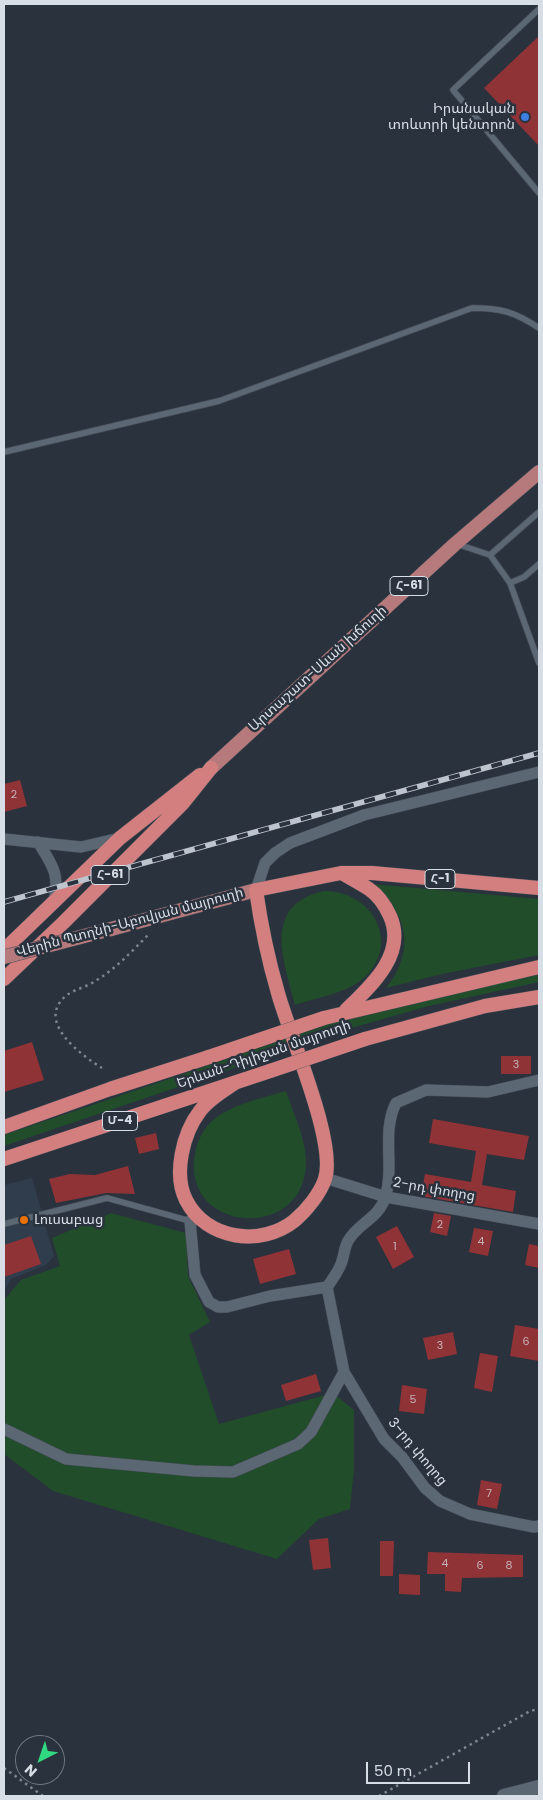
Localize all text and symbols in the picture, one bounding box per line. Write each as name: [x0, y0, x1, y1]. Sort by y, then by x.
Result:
place label: Իրանական տոևտրի կենտրոն: [388, 101, 515, 134]
marker: Իրանական տոևտրի կենտրոն: [519, 111, 531, 123]
road number: Հ-61: [390, 576, 428, 596]
street label: Արտաշատ-Սևան խճուղի: [245, 603, 391, 735]
house number: 2: [11, 788, 17, 802]
road number: Հ-61: [91, 866, 129, 884]
road number: Հ-1: [425, 870, 455, 889]
street label: Վերին Պտղնի-Աբովյան մայրուղի: [15, 885, 245, 961]
street label: Երևան-Դիլիջան մայրուղի: [175, 1017, 353, 1093]
house number: 3: [513, 1058, 519, 1072]
road number: Մ-4: [102, 1112, 138, 1130]
street label: 2-րդ փողոց: [392, 1175, 476, 1205]
place label: Լուսաբաց: [34, 1212, 103, 1228]
marker: Լուսաբաց: [18, 1214, 30, 1226]
house number: 2: [437, 1218, 443, 1232]
house number: 4: [478, 1235, 484, 1249]
house number: 1: [393, 1240, 397, 1254]
house number: 6: [523, 1335, 529, 1349]
house number: 3: [437, 1339, 443, 1353]
house number: 5: [410, 1393, 416, 1407]
street label: 3-րդ փողոց: [384, 1415, 450, 1489]
house number: 7: [486, 1487, 492, 1501]
house number: 4: [442, 1557, 448, 1571]
house number: 6: [477, 1559, 483, 1573]
house number: 8: [506, 1559, 512, 1573]
north arrow: [15, 1735, 65, 1785]
scale bar: [368, 1752, 472, 1784]
text: N: [20, 1760, 41, 1782]
text: 50 m: [374, 1760, 412, 1781]

